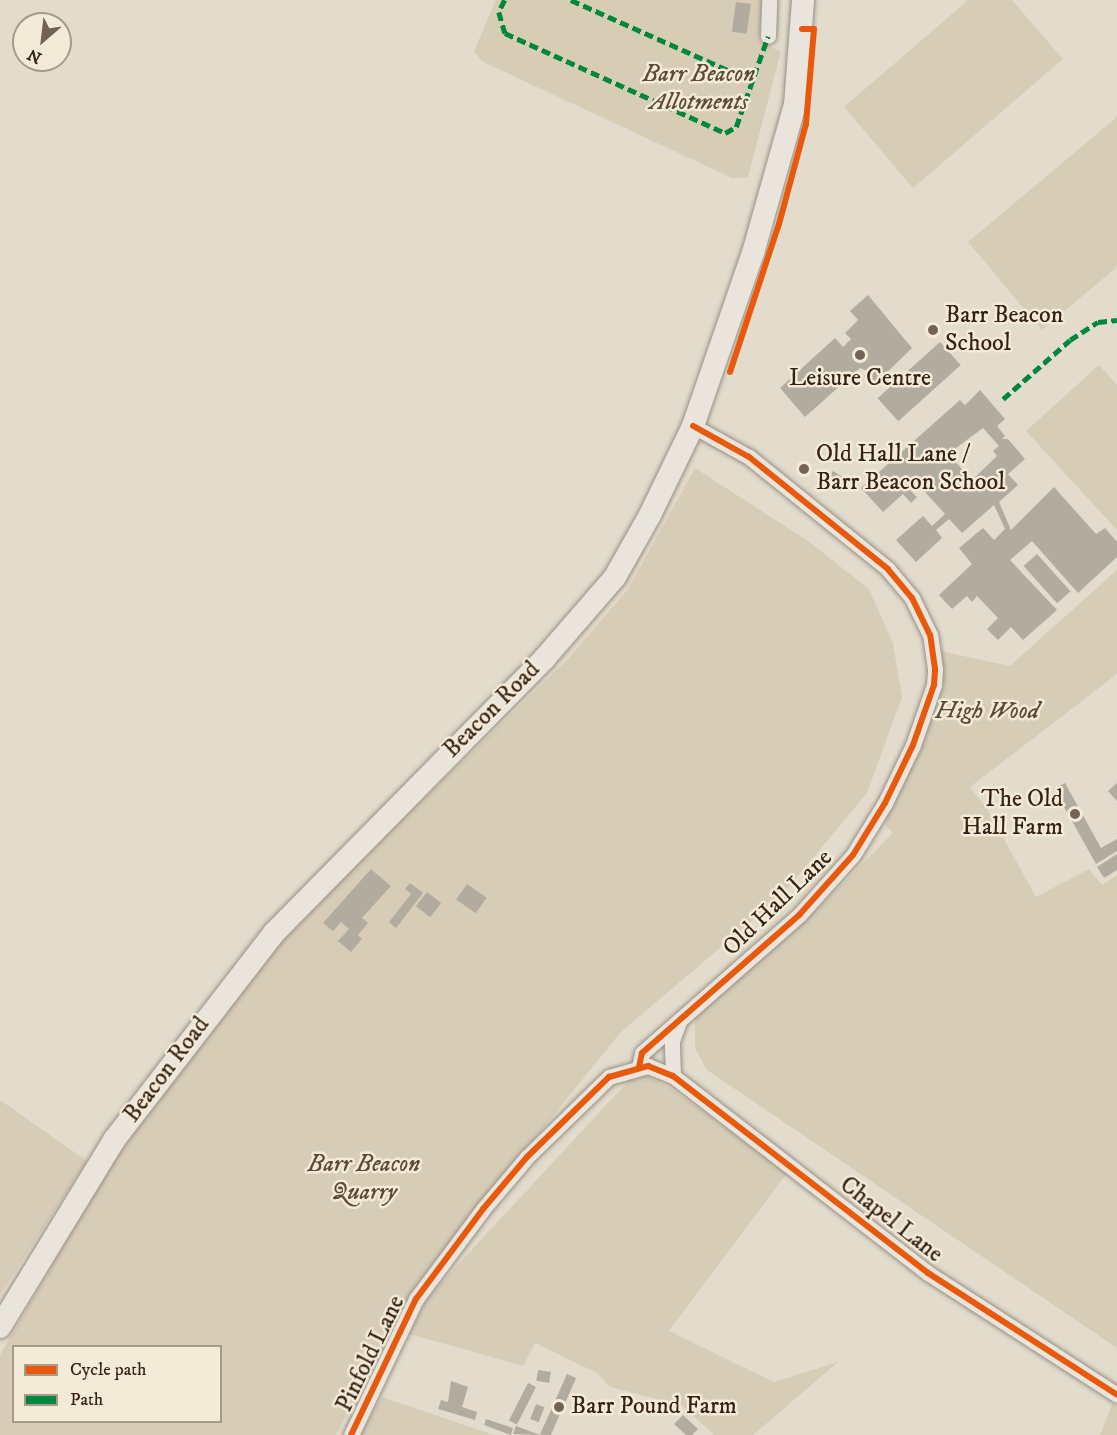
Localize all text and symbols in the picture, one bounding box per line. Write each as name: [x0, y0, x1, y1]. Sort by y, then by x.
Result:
north arrow: [12, 12, 72, 72]
text: N: [24, 44, 45, 68]
park label: Barr Beacon Allotments: [643, 61, 755, 117]
place label: Barr Beacon School: [945, 302, 1063, 358]
marker: Barr Beacon School: [926, 323, 940, 337]
marker: Leisure Centre: [853, 348, 867, 362]
place label: Leisure Centre: [789, 365, 931, 393]
place label: Old Hall Lane / Barr Beacon School: [816, 441, 1005, 497]
marker: Old Hall Lane / Barr Beacon School: [797, 462, 811, 476]
street label: Beacon Road: [438, 656, 546, 764]
park label: High Wood: [935, 698, 1039, 726]
place label: The Old Hall Farm: [962, 786, 1063, 842]
marker: The Old Hall Farm: [1068, 807, 1082, 821]
street label: Old Hall Lane: [717, 844, 839, 962]
street label: Beacon Road: [118, 1012, 216, 1128]
park label: Barr Beacon Quarry: [308, 1151, 420, 1207]
street label: Chapel Lane: [834, 1171, 948, 1269]
street label: Pinfold Lane: [330, 1291, 412, 1417]
legend: [12, 1345, 222, 1423]
text: Cycle path: [70, 1359, 147, 1381]
text: Path: [70, 1389, 103, 1411]
place label: Barr Pound Farm: [571, 1393, 737, 1421]
marker: Barr Pound Farm: [552, 1400, 566, 1414]

